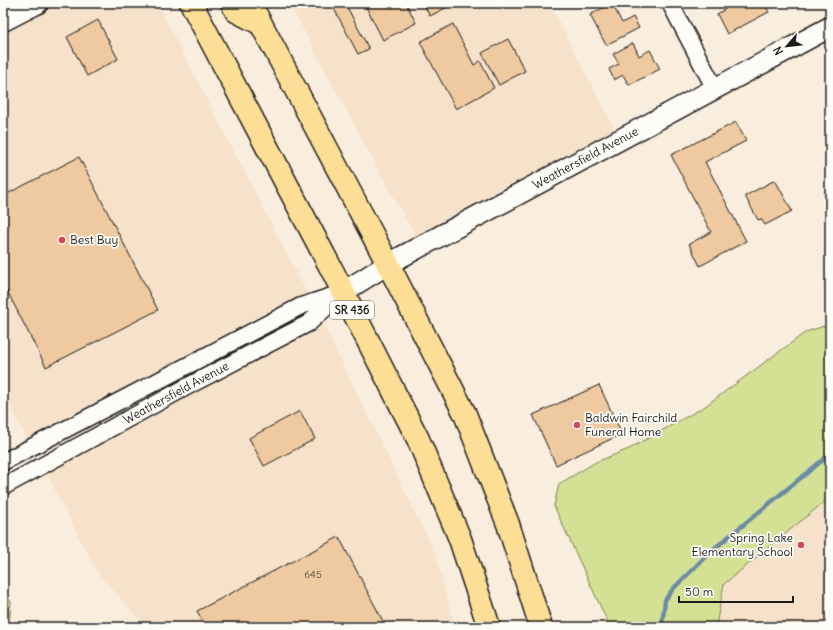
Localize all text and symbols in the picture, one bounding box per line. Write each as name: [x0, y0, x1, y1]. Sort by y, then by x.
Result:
north arrow: [767, 26, 807, 66]
text: N: [770, 44, 786, 57]
street label: Weathersfield Avenue: [530, 123, 641, 192]
place label: Best Buy: [70, 232, 118, 247]
marker: Best Buy: [57, 235, 67, 245]
road number: SR 436: [330, 301, 374, 319]
street label: Weathersfield Avenue: [121, 358, 231, 427]
place label: Baldwin Fairchild Funeral Home: [585, 410, 677, 439]
marker: Baldwin Fairchild Funeral Home: [572, 420, 582, 430]
place label: Spring Lake Elementary School: [692, 530, 793, 559]
marker: Spring Lake Elementary School: [796, 540, 806, 550]
house number: 645: [304, 568, 322, 581]
scale bar: [679, 578, 793, 604]
text: 50 m: [685, 584, 714, 599]

